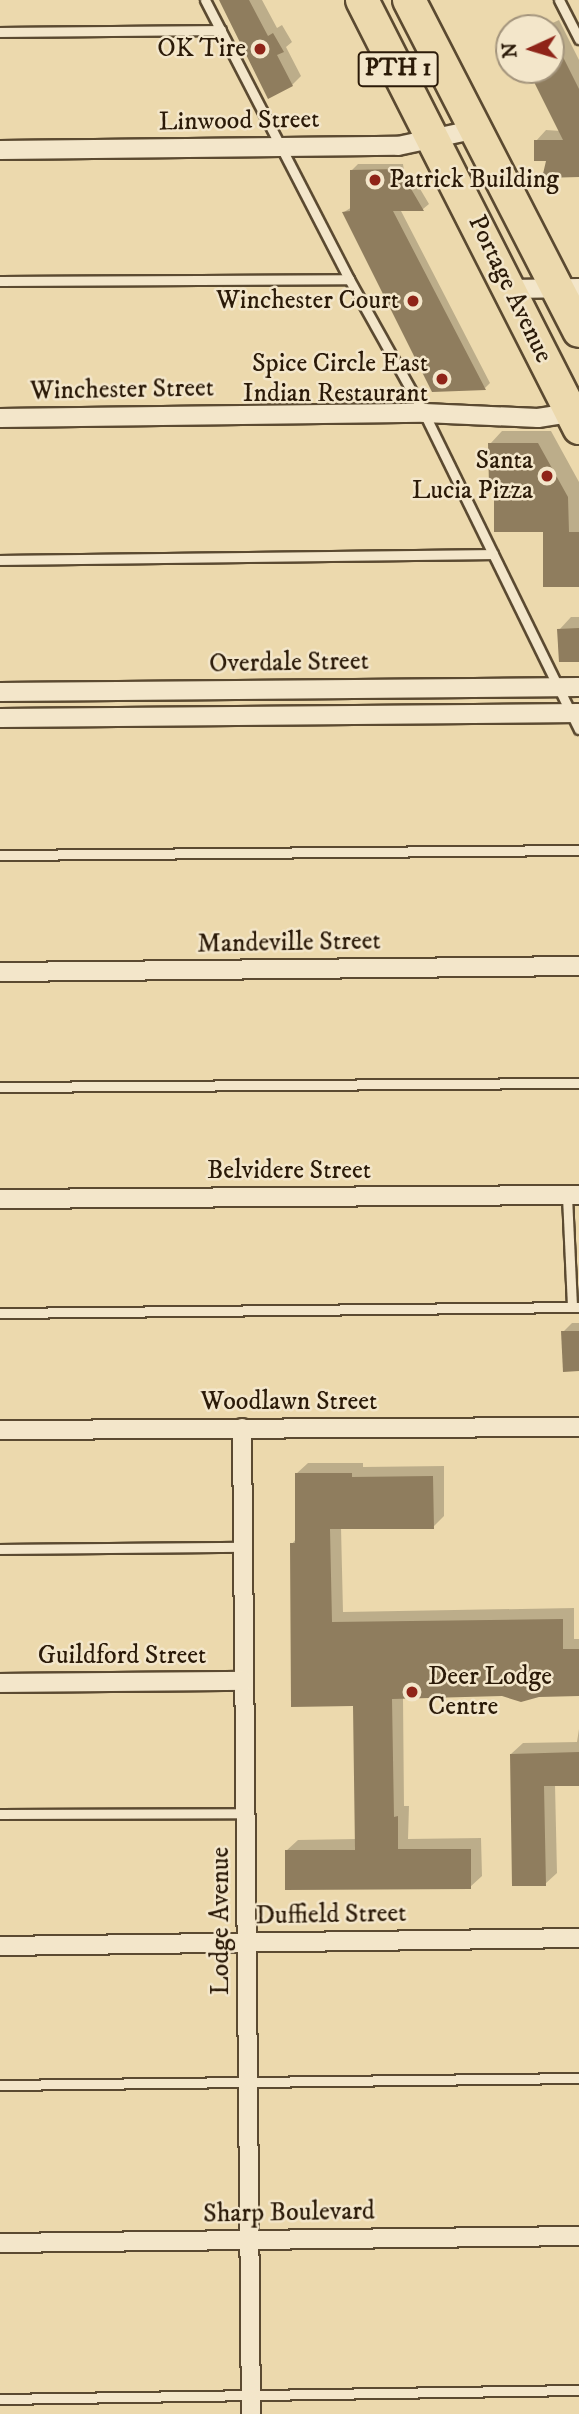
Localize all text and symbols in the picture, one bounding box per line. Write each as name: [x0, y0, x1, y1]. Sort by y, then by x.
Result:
north arrow: [495, 14, 565, 84]
place label: OK Tire: [157, 33, 246, 65]
marker: OK Tire: [252, 41, 268, 57]
text: N: [499, 42, 523, 59]
road number: PTH 1: [356, 48, 440, 90]
street label: Linwood Street: [158, 104, 320, 138]
place label: Patrick Building: [389, 164, 559, 196]
marker: Patrick Building: [367, 172, 383, 188]
street label: Portage Avenue: [461, 210, 559, 368]
place label: Winchester Court: [216, 285, 399, 317]
marker: Winchester Court: [405, 293, 421, 309]
place label: Spice Circle East Indian Restaurant: [243, 348, 428, 410]
marker: Spice Circle East Indian Restaurant: [434, 371, 450, 387]
street label: Winchester Street: [30, 373, 214, 407]
place label: Santa Lucia Pizza: [412, 445, 533, 506]
marker: Santa Lucia Pizza: [539, 468, 555, 484]
street label: Overdale Street: [209, 646, 369, 680]
street label: Mandeville Street: [197, 926, 381, 960]
street label: Belvidere Street: [207, 1155, 371, 1187]
street label: Woodlawn Street: [201, 1386, 377, 1418]
street label: Guildford Street: [38, 1640, 206, 1672]
place label: Deer Lodge Centre: [428, 1661, 552, 1722]
marker: Deer Lodge Centre: [402, 1682, 422, 1702]
street label: Lodge Avenue: [205, 1847, 237, 1995]
street label: Duffield Street: [255, 1898, 407, 1932]
street label: Sharp Boulevard: [203, 2196, 375, 2230]

